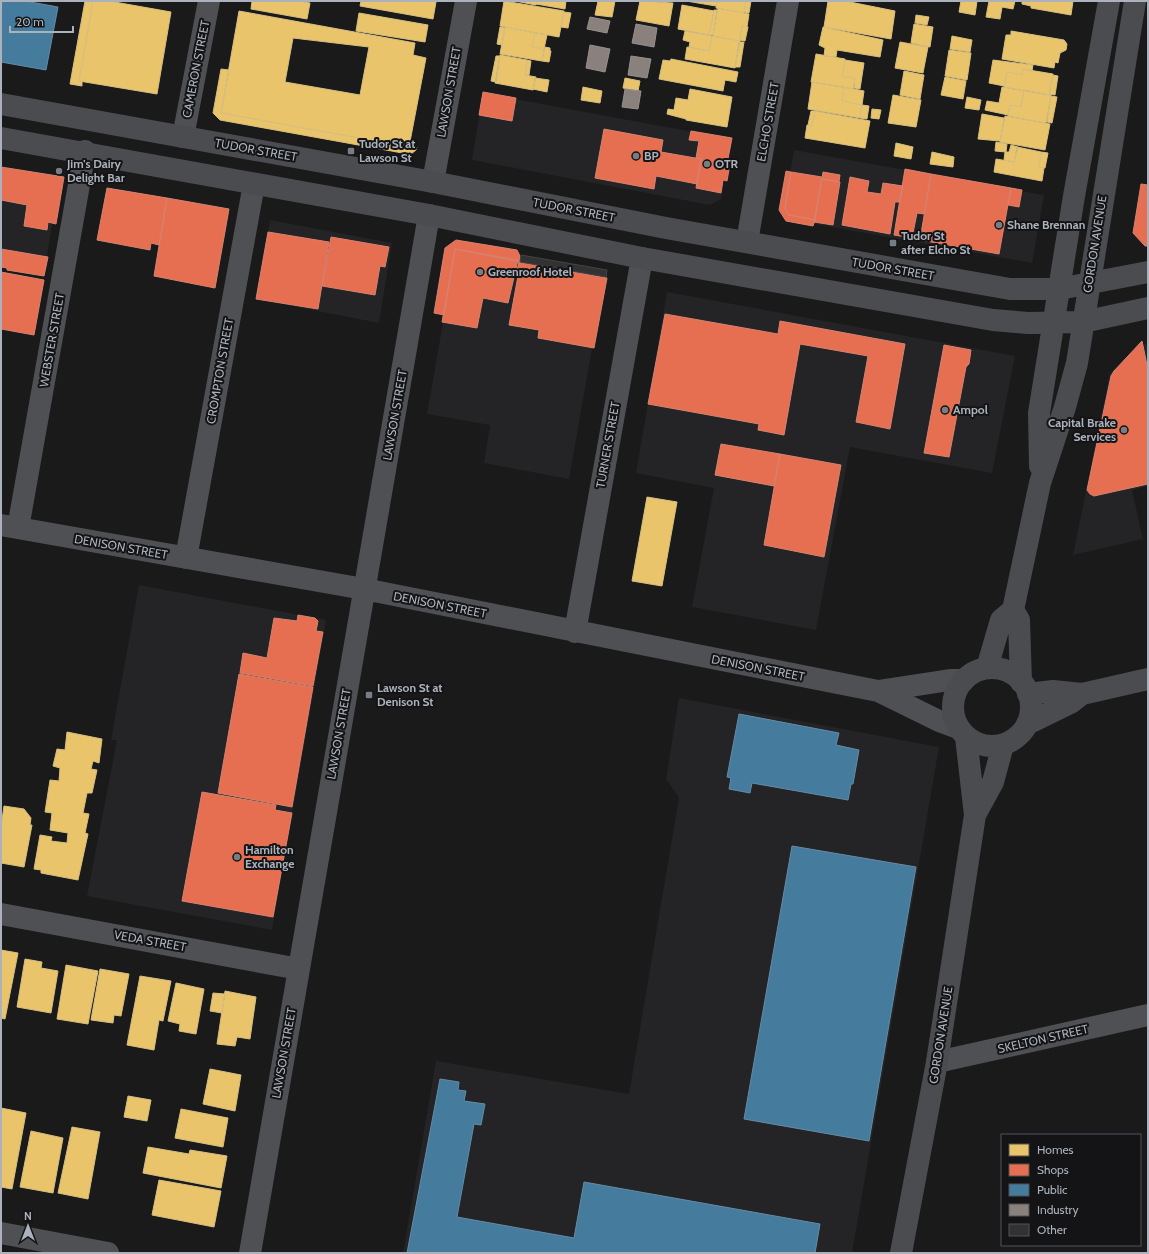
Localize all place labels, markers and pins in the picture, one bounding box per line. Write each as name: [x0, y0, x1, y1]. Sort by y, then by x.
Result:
place label: Tudor St at Lawson St: [359, 136, 415, 165]
marker: Tudor St at Lawson St: [346, 146, 356, 156]
place label: BP: [644, 148, 659, 163]
marker: BP: [631, 151, 641, 161]
place label: Jim's Dairy Delight Bar: [66, 156, 125, 185]
place label: OTR: [715, 156, 739, 171]
marker: OTR: [702, 159, 712, 169]
marker: Jim's Dairy Delight Bar: [54, 166, 64, 176]
place label: Shane Brennan: [1007, 217, 1085, 232]
marker: Shane Brennan: [994, 220, 1004, 230]
place label: Tudor St after Elcho St: [901, 228, 970, 257]
marker: Tudor St after Elcho St: [888, 238, 898, 248]
place label: Greenroof Hotel: [488, 264, 572, 279]
marker: Greenroof Hotel: [475, 267, 485, 277]
place label: Ampol: [953, 402, 988, 417]
marker: Ampol: [940, 405, 950, 415]
place label: Capital Brake Services: [1048, 415, 1116, 444]
marker: Capital Brake Services: [1119, 425, 1129, 435]
place label: Lawson St at Denison St: [377, 680, 442, 709]
marker: Lawson St at Denison St: [364, 690, 374, 700]
place label: Hamilton Exchange: [245, 842, 294, 871]
marker: Hamilton Exchange: [232, 852, 242, 862]

